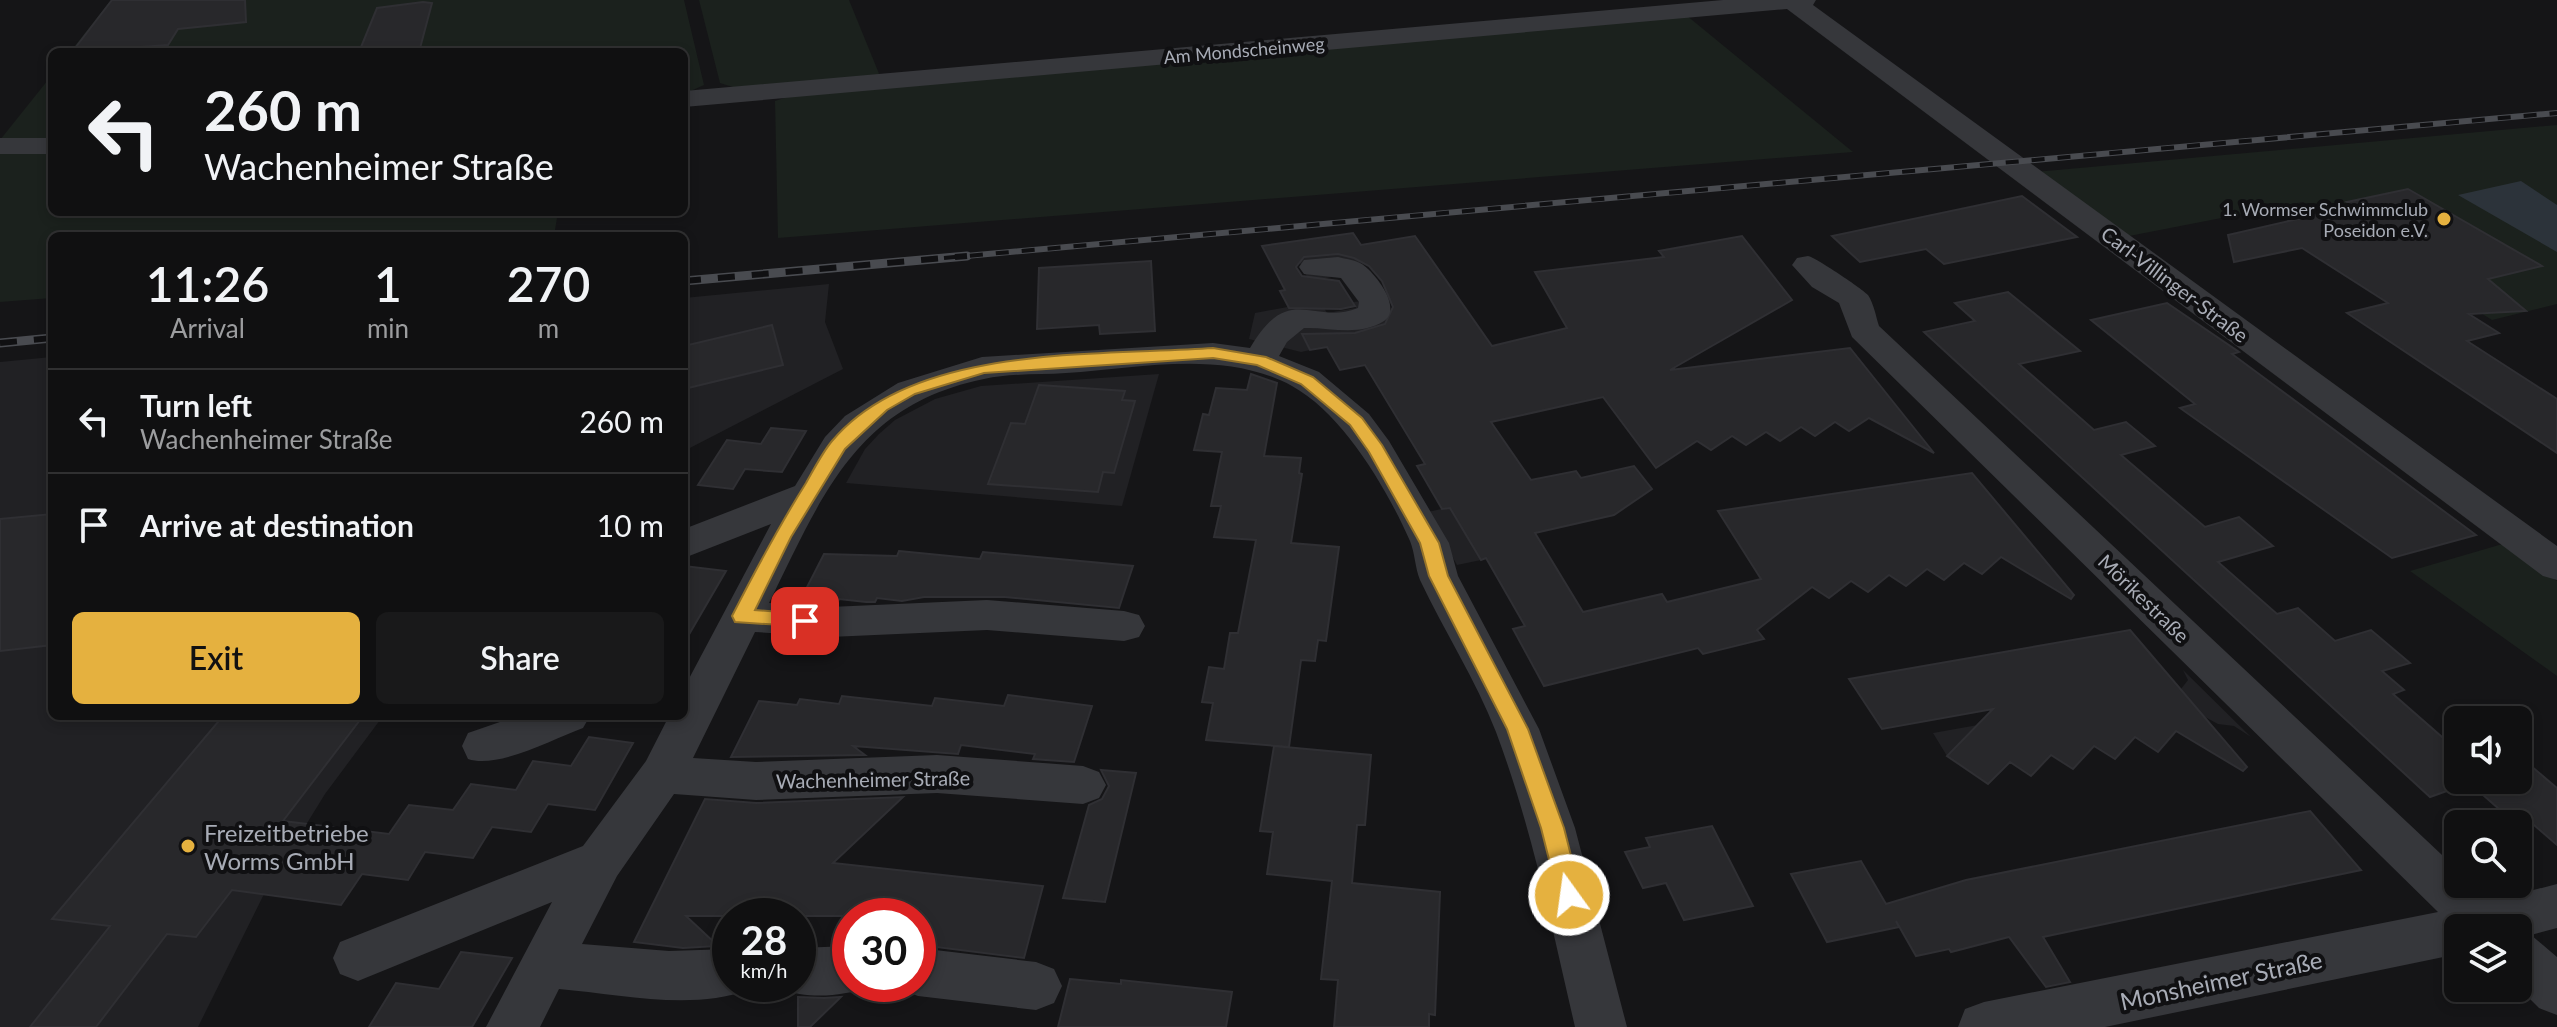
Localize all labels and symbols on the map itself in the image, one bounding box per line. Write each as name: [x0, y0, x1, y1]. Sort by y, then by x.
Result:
street label: Am Mondscheinweg: [1163, 32, 1325, 68]
place label: 1. Wormser Schwimmclub Poseidon e.V.: [2222, 198, 2428, 241]
marker: 1. Wormser Schwimmclub Poseidon e.V.: [2435, 210, 2453, 228]
street label: Carl-Villinger-Straße: [2097, 221, 2253, 347]
street label: Mörikestraße: [2094, 549, 2194, 647]
pin: [771, 587, 839, 655]
street label: Wachenheimer Straße: [776, 765, 970, 793]
place label: Freizeitbetriebe Worms GmbH: [204, 818, 369, 875]
marker: Freizeitbetriebe Worms GmbH: [179, 837, 197, 855]
position arrow: [1527, 853, 1611, 937]
speed limit sign: 30: [832, 898, 936, 1002]
street label: Monsheimer Straße: [2117, 944, 2325, 1016]

